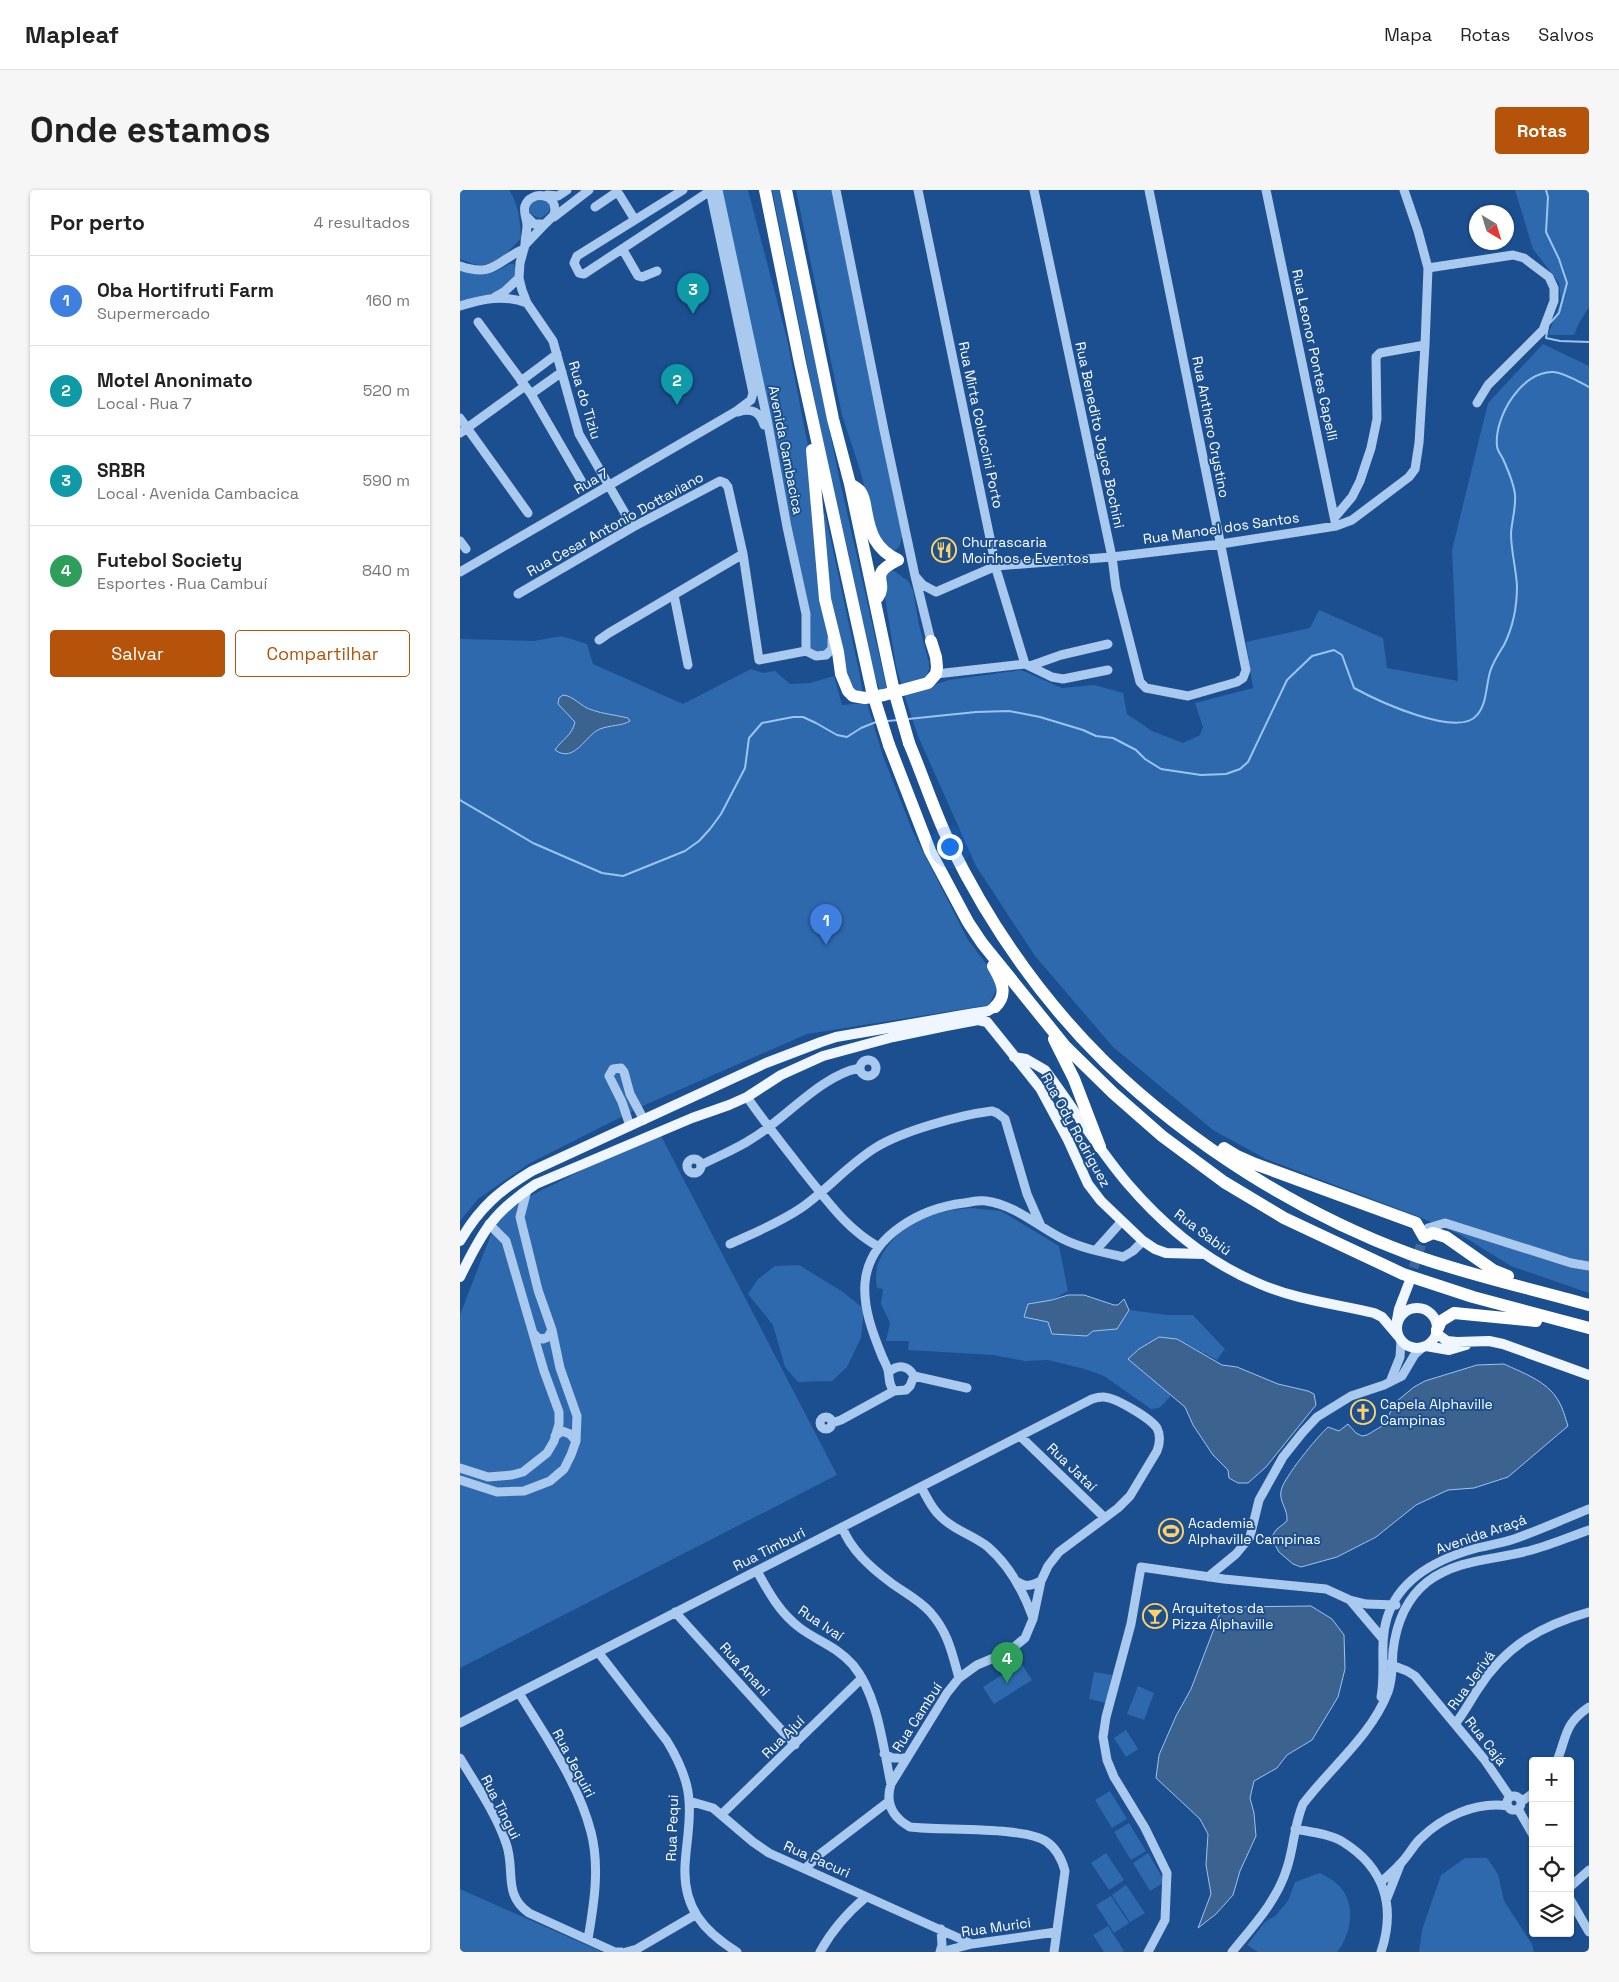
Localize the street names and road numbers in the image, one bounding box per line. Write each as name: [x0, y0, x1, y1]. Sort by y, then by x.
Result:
street label: Rua Leonor Pontes Capelli: [1288, 268, 1342, 442]
street label: Rua Mirta Coluccini Porto: [954, 340, 1008, 510]
street label: Rua Benedito Joyce Bochini: [1071, 340, 1129, 530]
street label: Rua Anthero Crystino: [1188, 355, 1234, 499]
street label: Rua do Tiziu: [565, 359, 605, 441]
street label: Avenida Cambacica: [765, 384, 807, 516]
street label: Rua 7: [570, 464, 612, 498]
street label: Rua Cesar Antonio Dottaviano: [523, 468, 707, 580]
street label: Rua Manoel dos Santos: [1142, 508, 1300, 548]
street label: Rua Ody Rodriguez: [1037, 1070, 1115, 1190]
street label: Rua Sabiú: [1171, 1205, 1235, 1259]
street label: Rua Jataí: [1043, 1439, 1101, 1496]
street label: Avenida Araçá: [1433, 1510, 1529, 1558]
street label: Rua Timburi: [730, 1523, 808, 1575]
street label: Rua Ivaí: [795, 1601, 848, 1645]
street label: Rua Anani: [716, 1638, 774, 1700]
street label: Rua Jerivá: [1443, 1647, 1499, 1713]
street label: Rua Cambuí: [888, 1678, 946, 1755]
street label: Rua Ajuí: [758, 1711, 809, 1762]
street label: Rua Cajá: [1461, 1713, 1511, 1769]
street label: Rua Jequiri: [548, 1726, 600, 1800]
street label: Rua Tingui: [477, 1772, 525, 1842]
street label: Rua Pequi: [662, 1794, 682, 1862]
street label: Rua Pacuri: [781, 1836, 853, 1882]
street label: Rua Murici: [960, 1913, 1032, 1941]

